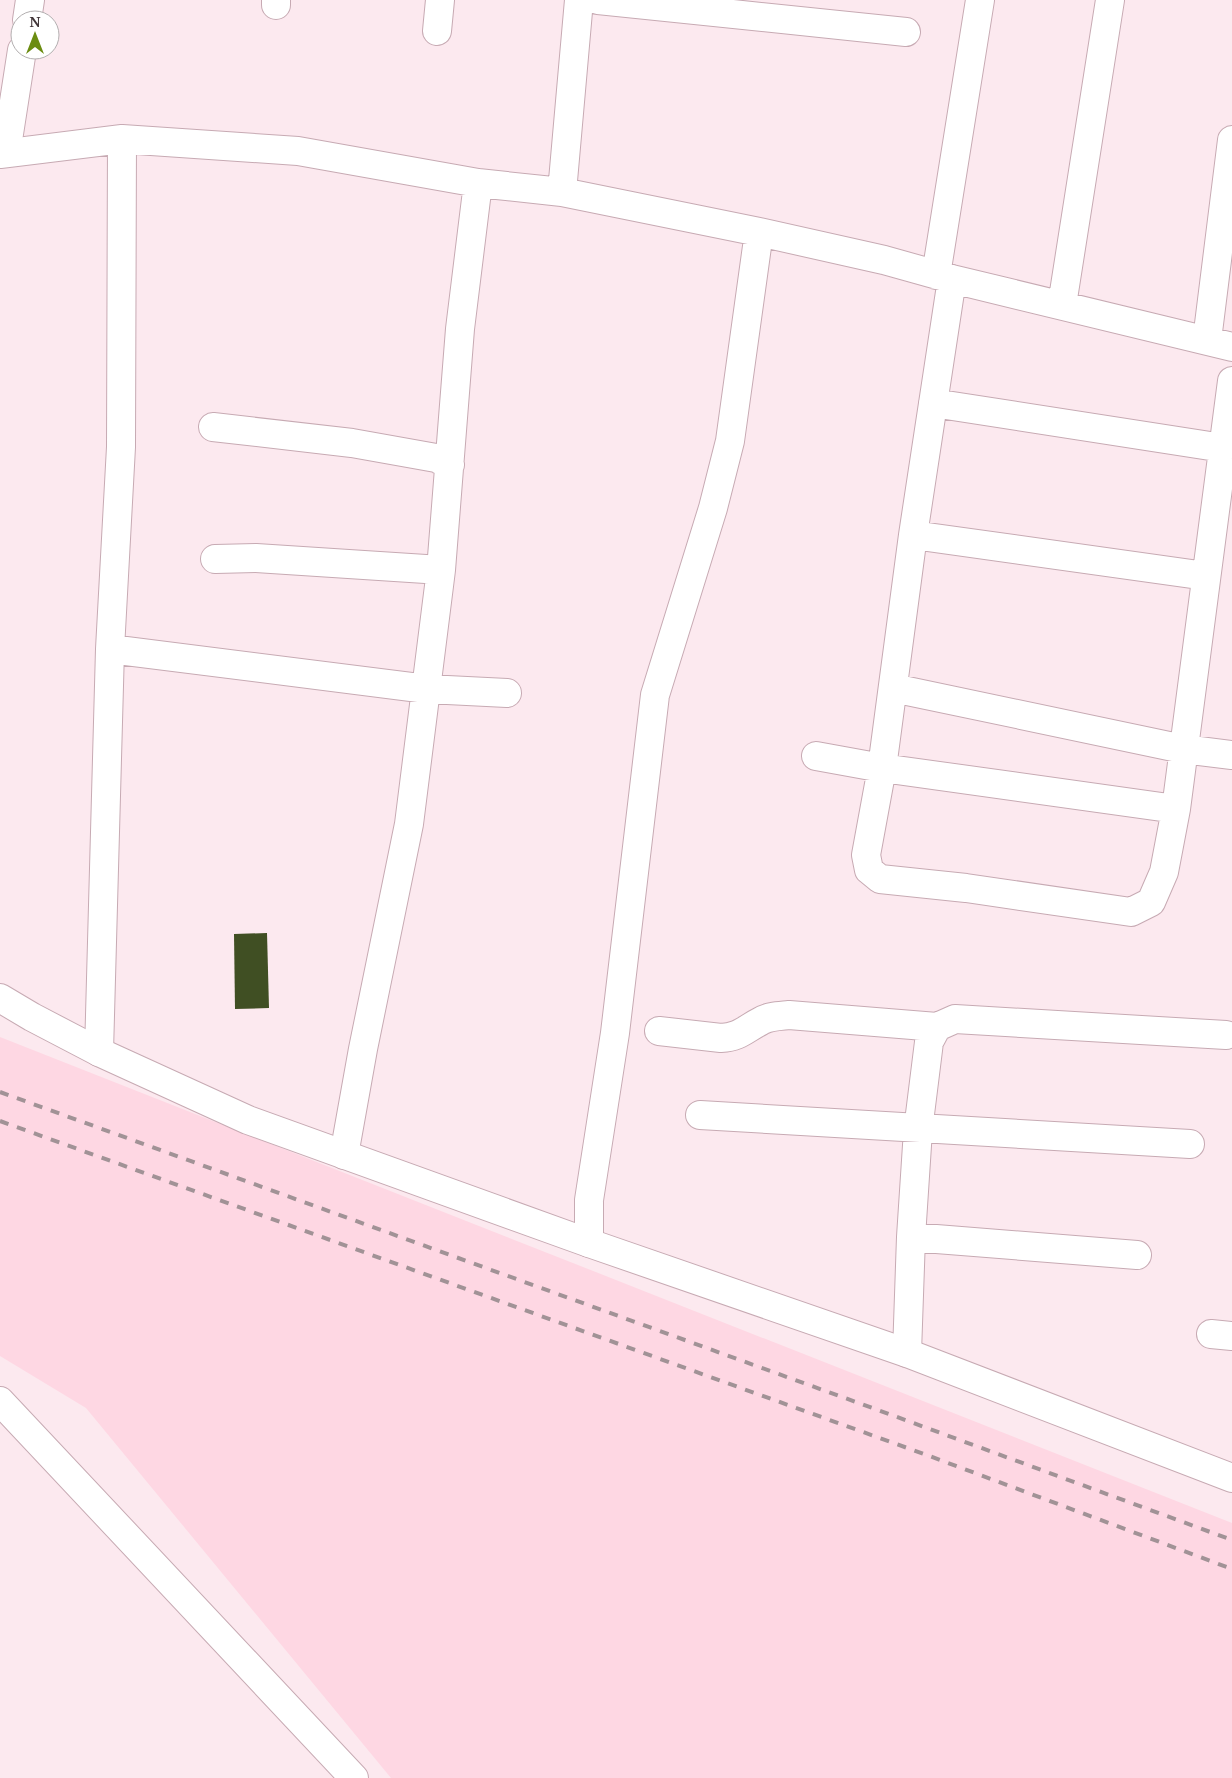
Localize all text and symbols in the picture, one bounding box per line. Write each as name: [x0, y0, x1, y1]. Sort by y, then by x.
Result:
north arrow: [10, 10, 60, 60]
text: N: [29, 12, 41, 31]

